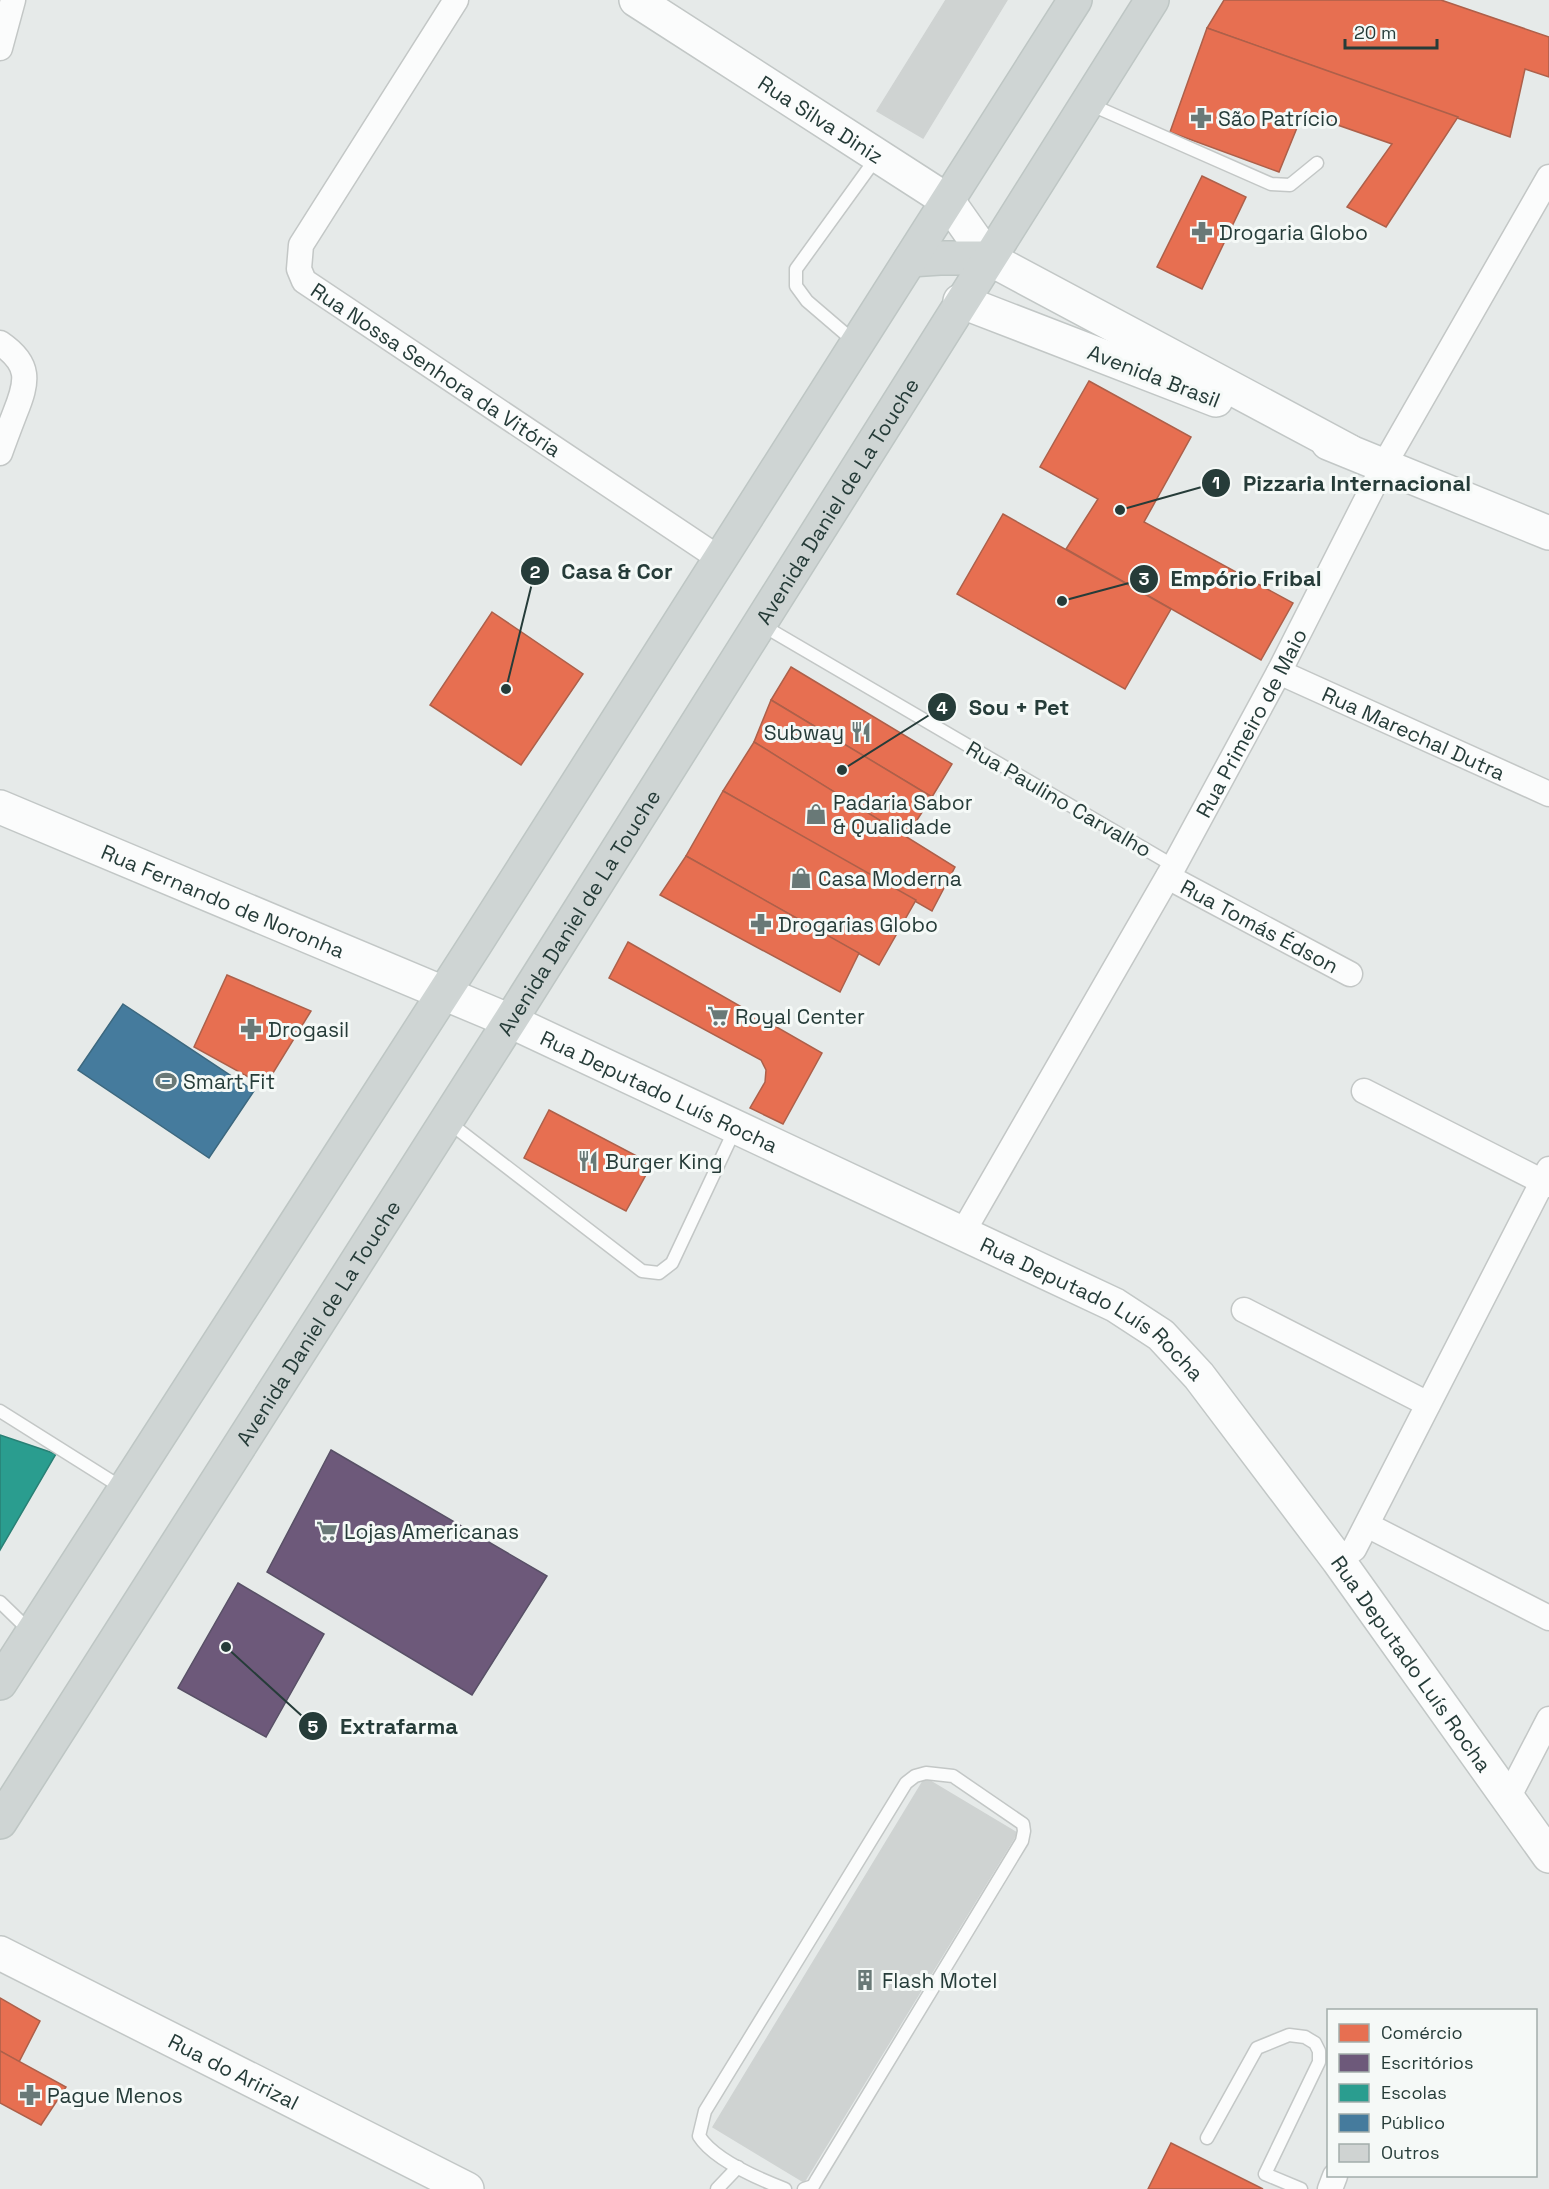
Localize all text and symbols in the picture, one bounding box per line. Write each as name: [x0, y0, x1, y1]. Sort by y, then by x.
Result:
scale bar: [1345, 12, 1436, 50]
text: 20 m: [1354, 21, 1397, 44]
street label: Rua Silva Diniz: [753, 69, 889, 169]
place label: São Patrício: [1218, 105, 1338, 132]
pharmacy icon: São Patrício: [1189, 106, 1213, 130]
place label: Drogaria Globo: [1219, 219, 1368, 246]
pharmacy icon: Drogaria Globo: [1190, 220, 1214, 244]
street label: Rua Nossa Senhora da Vitória: [306, 276, 567, 463]
street label: Avenida Brasil: [1084, 338, 1224, 414]
street label: Avenida Daniel de La Touche: [749, 373, 925, 629]
callout: Pizzaria Internacional: [1201, 463, 1483, 503]
text: Pizzaria Internacional: [1243, 469, 1471, 497]
text: 1: [1212, 471, 1220, 494]
callout: Casa & Cor: [520, 551, 685, 591]
text: Casa & Cor: [561, 557, 673, 585]
callout: Empório Fribal: [1129, 559, 1334, 599]
text: 2: [530, 560, 541, 583]
text: Empório Fribal: [1170, 564, 1322, 592]
text: 3: [1139, 567, 1150, 590]
street label: Rua Primeiro de Maio: [1189, 624, 1312, 822]
street label: Rua Marechal Dutra: [1318, 680, 1510, 786]
callout: Sou + Pet: [927, 687, 1081, 727]
text: Sou + Pet: [969, 693, 1069, 721]
text: 4: [936, 696, 948, 719]
place label: Subway: [764, 719, 844, 746]
restaurant icon: Subway: [849, 720, 873, 744]
street label: Rua Paulino Carvalho: [961, 735, 1157, 863]
street label: Avenida Daniel de La Touche: [491, 784, 666, 1041]
place label: Padaria Sabor & Qualidade: [833, 789, 973, 840]
shop icon: Padaria Sabor & Qualidade: [804, 802, 828, 826]
street label: Rua Fernando de Noronha: [97, 838, 349, 964]
place label: Casa Moderna: [818, 865, 962, 892]
shop icon: Casa Moderna: [789, 866, 813, 890]
street label: Rua Tomás Édson: [1176, 873, 1343, 979]
place label: Drogarias Globo: [778, 911, 938, 938]
pharmacy icon: Drogarias Globo: [749, 912, 773, 936]
place label: Royal Center: [735, 1003, 865, 1030]
supermarket icon: Royal Center: [706, 1004, 730, 1028]
place label: Drogasil: [268, 1016, 349, 1043]
pharmacy icon: Drogasil: [239, 1017, 263, 1041]
street label: Rua Deputado Luís Rocha: [536, 1024, 782, 1158]
place label: Smart Fit: [183, 1068, 275, 1095]
sports icon: Smart Fit: [154, 1069, 178, 1093]
place label: Burger King: [605, 1148, 723, 1175]
restaurant icon: Burger King: [576, 1149, 600, 1173]
street label: Avenida Daniel de La Touche: [230, 1195, 406, 1451]
street label: Rua Deputado Luís Rocha: [976, 1230, 1210, 1386]
place label: Lojas Americanas: [344, 1518, 519, 1545]
supermarket icon: Lojas Americanas: [315, 1519, 339, 1543]
street label: Rua Deputado Luís Rocha: [1326, 1550, 1498, 1777]
callout: Extrafarma: [298, 1706, 470, 1746]
text: Extrafarma: [340, 1712, 458, 1740]
text: 5: [308, 1715, 319, 1738]
place label: Flash Motel: [882, 1967, 997, 1994]
building icon: Flash Motel: [853, 1968, 877, 1992]
legend: [1327, 2009, 1537, 2177]
text: Comércio: [1381, 2021, 1463, 2044]
street label: Rua do Aririzal: [164, 2027, 304, 2115]
text: Escritórios: [1381, 2051, 1473, 2074]
text: Escolas: [1381, 2081, 1447, 2104]
place label: Pague Menos: [47, 2082, 183, 2109]
pharmacy icon: Pague Menos: [18, 2083, 42, 2107]
text: Público: [1381, 2111, 1445, 2134]
text: Outros: [1381, 2141, 1439, 2164]

